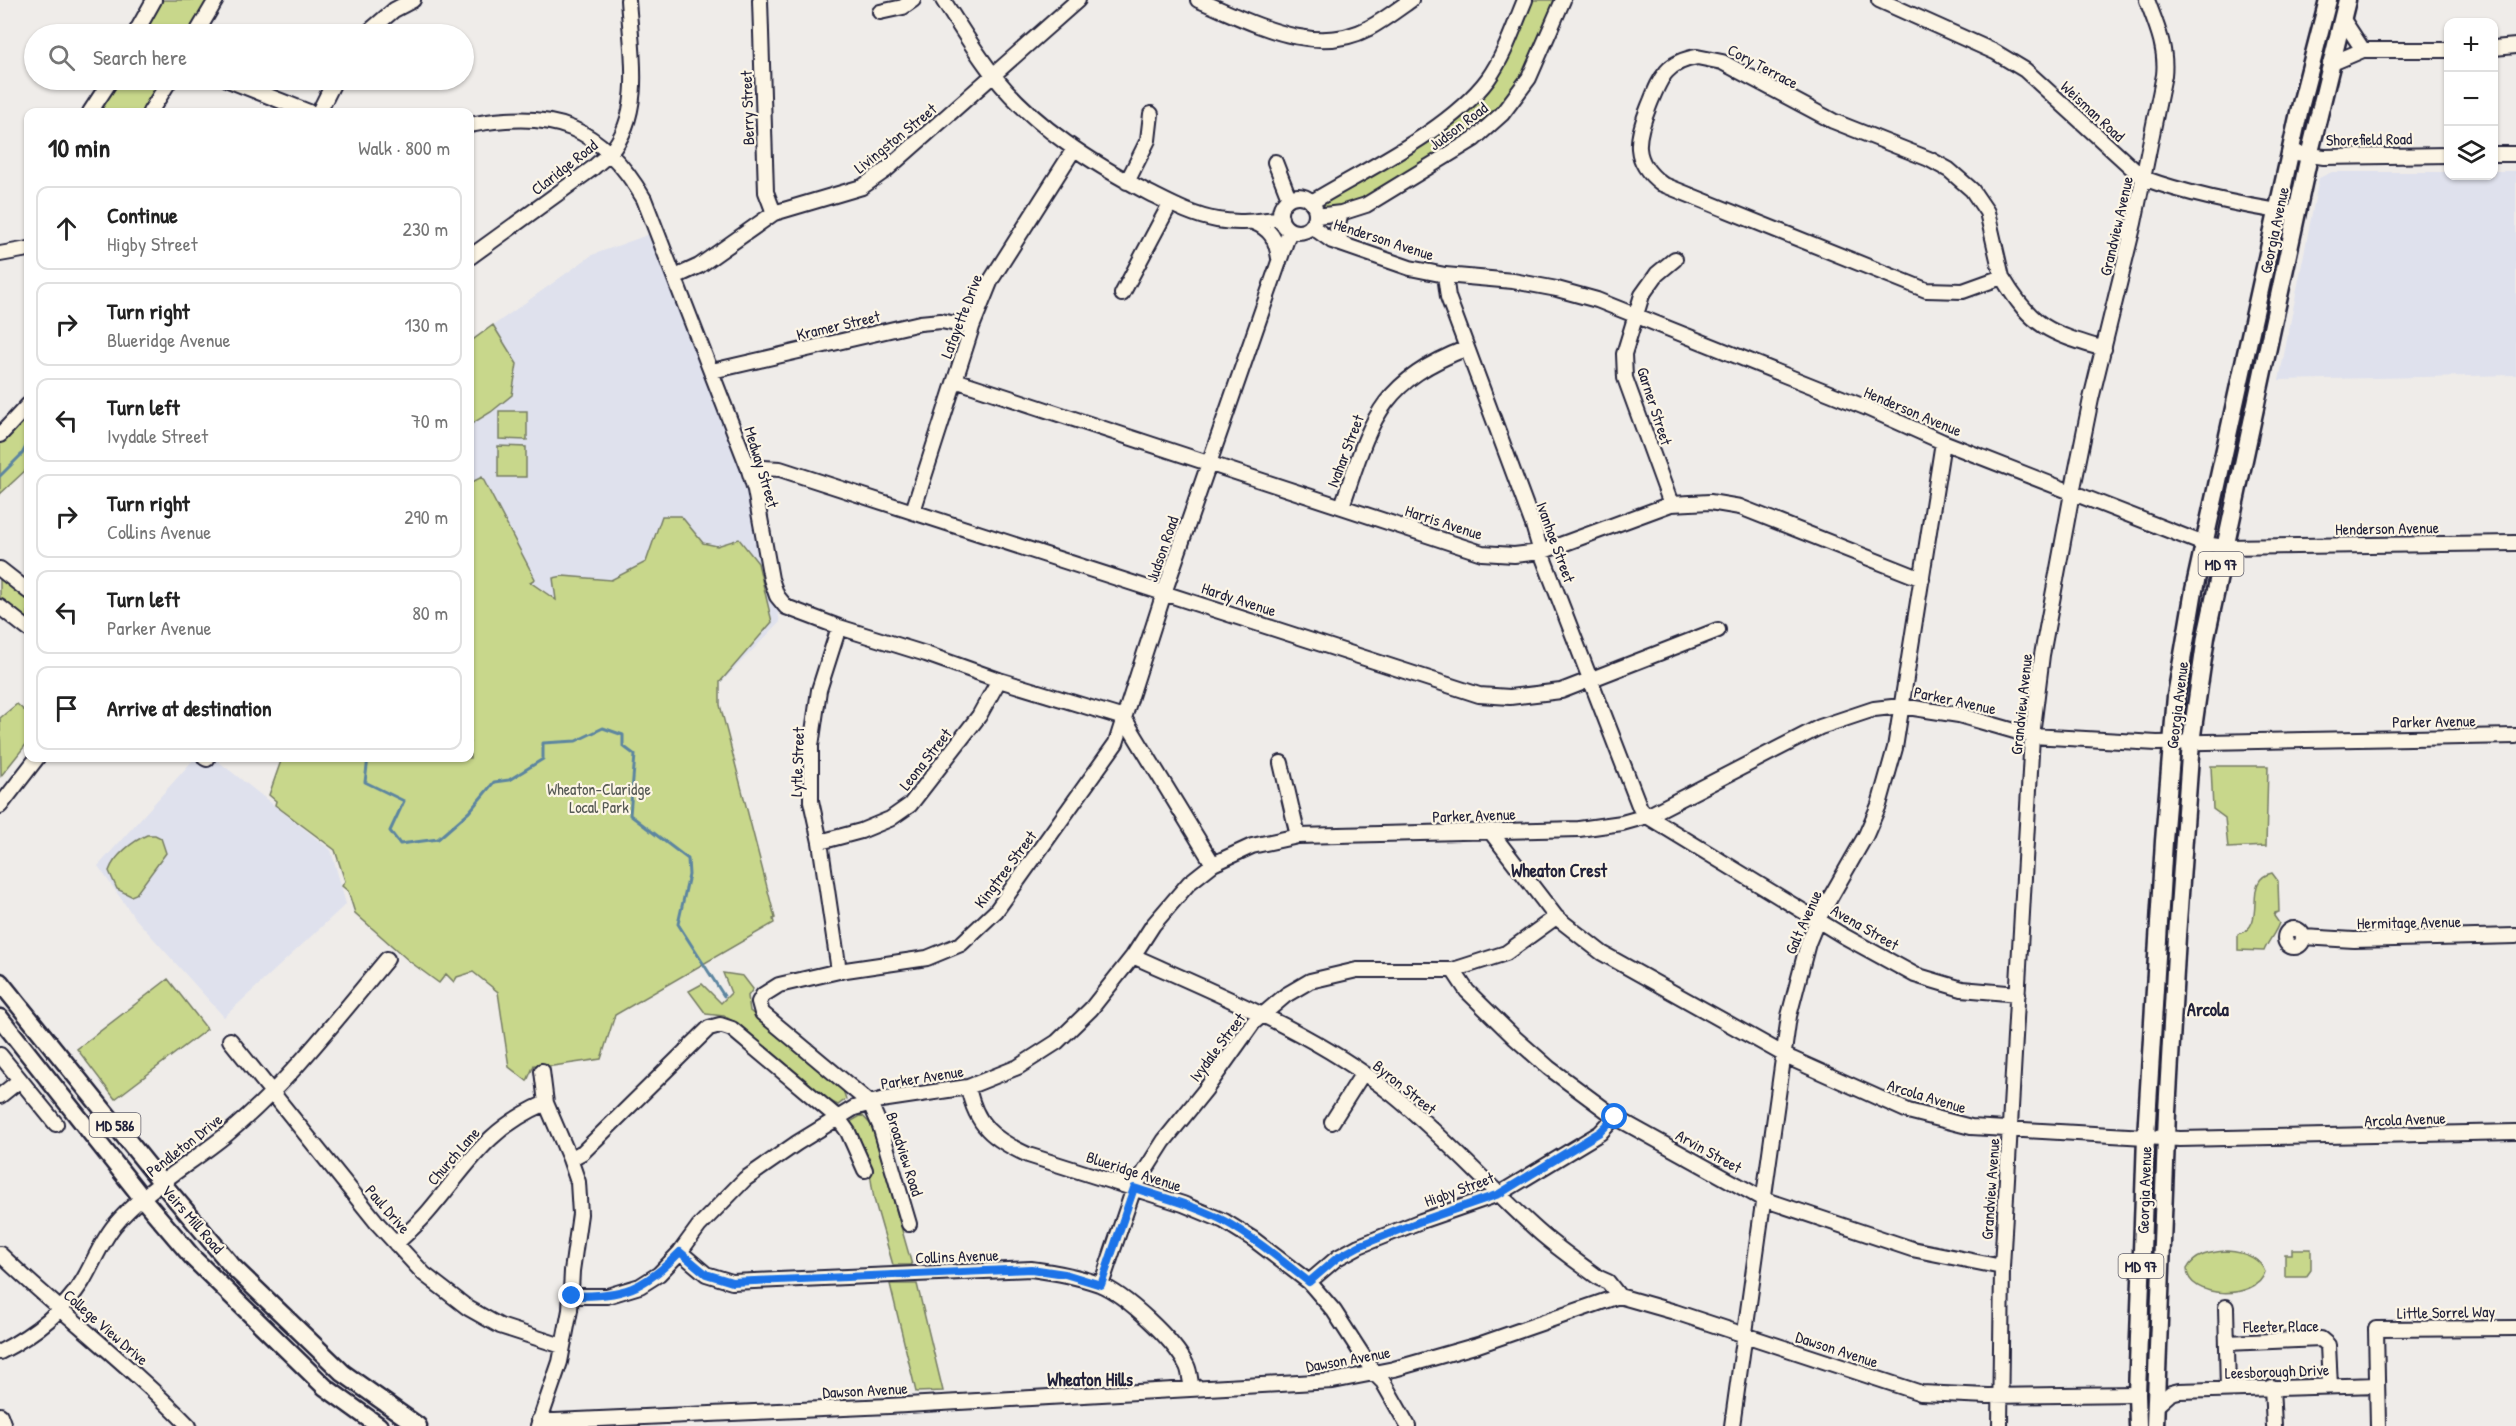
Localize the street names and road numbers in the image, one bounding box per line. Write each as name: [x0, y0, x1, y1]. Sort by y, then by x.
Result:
street label: Cory Terrace: [1724, 38, 1803, 94]
street label: Berry Street: [735, 70, 759, 146]
street label: Weisman Road: [2056, 76, 2130, 146]
street label: Judson Road: [1424, 97, 1492, 155]
street label: Livingston Street: [849, 98, 941, 178]
street label: Shorefield Road: [2326, 127, 2412, 151]
street label: Claridge Road: [526, 134, 602, 200]
street label: Grandview Avenue: [2094, 173, 2138, 278]
street label: Georgia Avenue: [2254, 184, 2294, 275]
street label: Henderson Avenue: [1331, 212, 1437, 266]
street label: Lafayette Drive: [935, 270, 987, 361]
street label: Kramer Street: [794, 305, 882, 345]
street label: Garner Street: [1632, 364, 1678, 448]
street label: Henderson Avenue: [1861, 381, 1966, 442]
street label: Ivahar Street: [1321, 411, 1369, 491]
street label: Medway Street: [739, 424, 785, 511]
street label: Harris Avenue: [1403, 499, 1486, 545]
street label: Ivanhoe Street: [1531, 499, 1581, 586]
street label: Judson Road: [1140, 513, 1184, 585]
street label: Henderson Avenue: [2335, 516, 2440, 540]
road number: MD 97: [2198, 552, 2244, 576]
street label: Hardy Avenue: [1199, 577, 1280, 622]
street label: Grandview Avenue: [2005, 652, 2037, 756]
street label: Georgia Avenue: [2161, 659, 2193, 750]
street label: Parker Avenue: [1912, 681, 1999, 720]
street label: Parker Avenue: [2392, 709, 2477, 733]
street label: Leona Street: [894, 723, 957, 795]
street label: Lytle Street: [785, 726, 809, 797]
street label: Parker Avenue: [1432, 803, 1517, 827]
street label: Kingtree Street: [969, 825, 1042, 912]
street label: Galt Avenue: [1779, 886, 1827, 958]
street label: Avena Street: [1827, 899, 1903, 956]
street label: Hermitage Avenue: [2357, 910, 2462, 934]
street label: Ivydale Street: [1184, 1008, 1250, 1086]
street label: Byron Street: [1369, 1055, 1442, 1120]
street label: Parker Avenue: [879, 1060, 966, 1094]
street label: Arcola Avenue: [1885, 1074, 1970, 1119]
street label: Arcola Avenue: [2364, 1107, 2447, 1131]
street label: Pendleton Drive: [141, 1108, 227, 1182]
street label: Broadview Road: [881, 1109, 929, 1199]
road number: MD 586: [90, 1113, 140, 1137]
street label: Church Lane: [422, 1122, 485, 1190]
street label: Arvin Street: [1672, 1124, 1746, 1178]
street label: Grandview Avenue: [1975, 1137, 2005, 1240]
street label: Blueridge Avenue: [1084, 1145, 1185, 1197]
street label: Georgia Avenue: [2131, 1145, 2157, 1234]
street label: Higby Street: [1421, 1166, 1497, 1212]
street label: Veirs Mill Road: [157, 1180, 229, 1258]
street label: Paul Drive: [361, 1180, 416, 1239]
street label: Collins Avenue: [915, 1244, 1000, 1268]
road number: MD 97: [2118, 1254, 2164, 1278]
street label: College View Drive: [59, 1284, 154, 1370]
street label: Little Sorrel Way: [2397, 1300, 2495, 1324]
street label: Fleeter Place: [2242, 1314, 2320, 1338]
street label: Dawson Avenue: [1793, 1325, 1882, 1373]
street label: Dawson Avenue: [1304, 1341, 1393, 1377]
street label: Leesborough Drive: [2224, 1358, 2330, 1384]
street label: Dawson Avenue: [822, 1377, 909, 1403]

